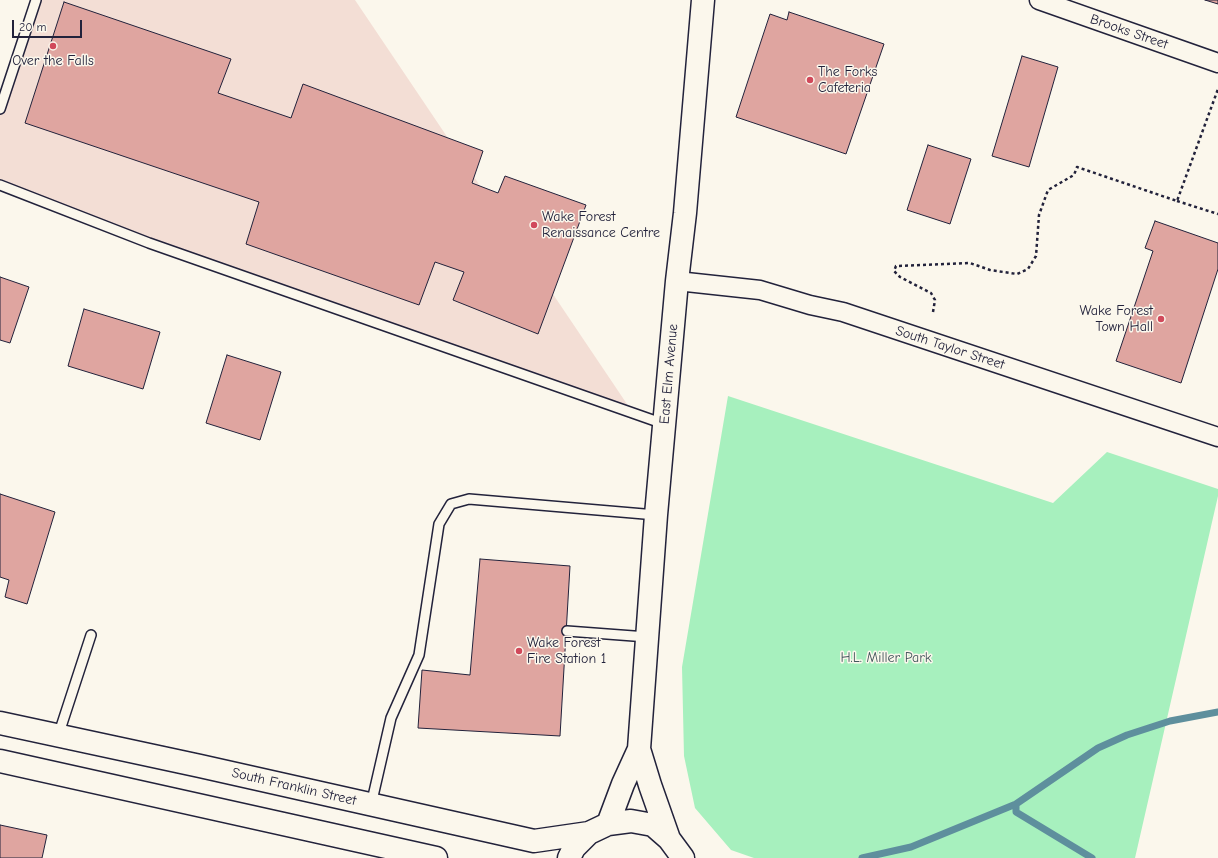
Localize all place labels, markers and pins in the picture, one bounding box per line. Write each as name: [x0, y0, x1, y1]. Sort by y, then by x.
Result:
marker: Over the Falls: [48, 41, 58, 51]
place label: Over the Falls: [12, 53, 94, 69]
place label: The Forks Cafeteria: [818, 64, 877, 96]
marker: The Forks Cafeteria: [805, 75, 815, 85]
place label: Wake Forest Renaissance Centre: [542, 209, 660, 242]
marker: Wake Forest Renaissance Centre: [529, 220, 539, 230]
place label: Wake Forest Town Hall: [1080, 303, 1153, 336]
marker: Wake Forest Town Hall: [1156, 314, 1166, 324]
place label: Wake Forest Fire Station 1: [527, 635, 606, 668]
marker: Wake Forest Fire Station 1: [514, 646, 524, 656]

